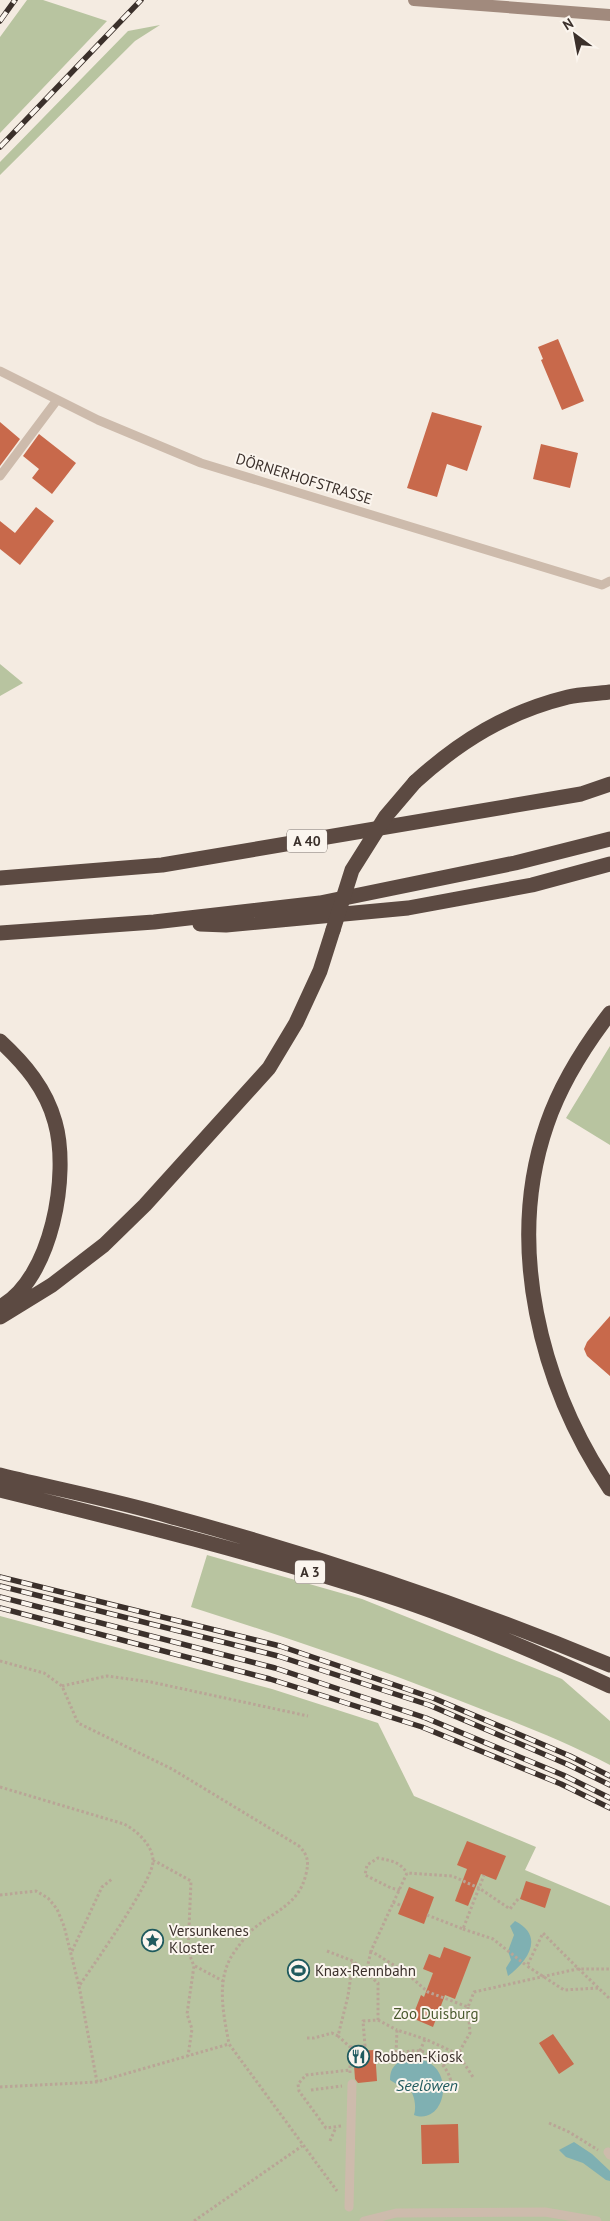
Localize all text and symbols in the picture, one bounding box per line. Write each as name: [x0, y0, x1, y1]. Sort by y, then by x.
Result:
north arrow: [550, 10, 600, 60]
text: N: [559, 14, 577, 34]
street label: DÖRNERHOFSTRASSE: [234, 449, 375, 508]
road number: A 40: [287, 829, 327, 852]
road number: A 3: [295, 1560, 325, 1584]
place label: Versunkenes Kloster: [168, 1921, 249, 1957]
place icon: Versunkenes Kloster: [141, 1928, 165, 1952]
sports icon: Knax-Rennbahn: [287, 1959, 311, 1983]
place label: Knax-Rennbahn: [315, 1961, 416, 1980]
park label: Zoo Duisburg: [393, 2004, 479, 2023]
restaurant icon: Robben-Kiosk: [346, 2045, 370, 2069]
place label: Robben-Kiosk: [374, 2047, 463, 2066]
water label: Seelöwen: [396, 2075, 458, 2095]

